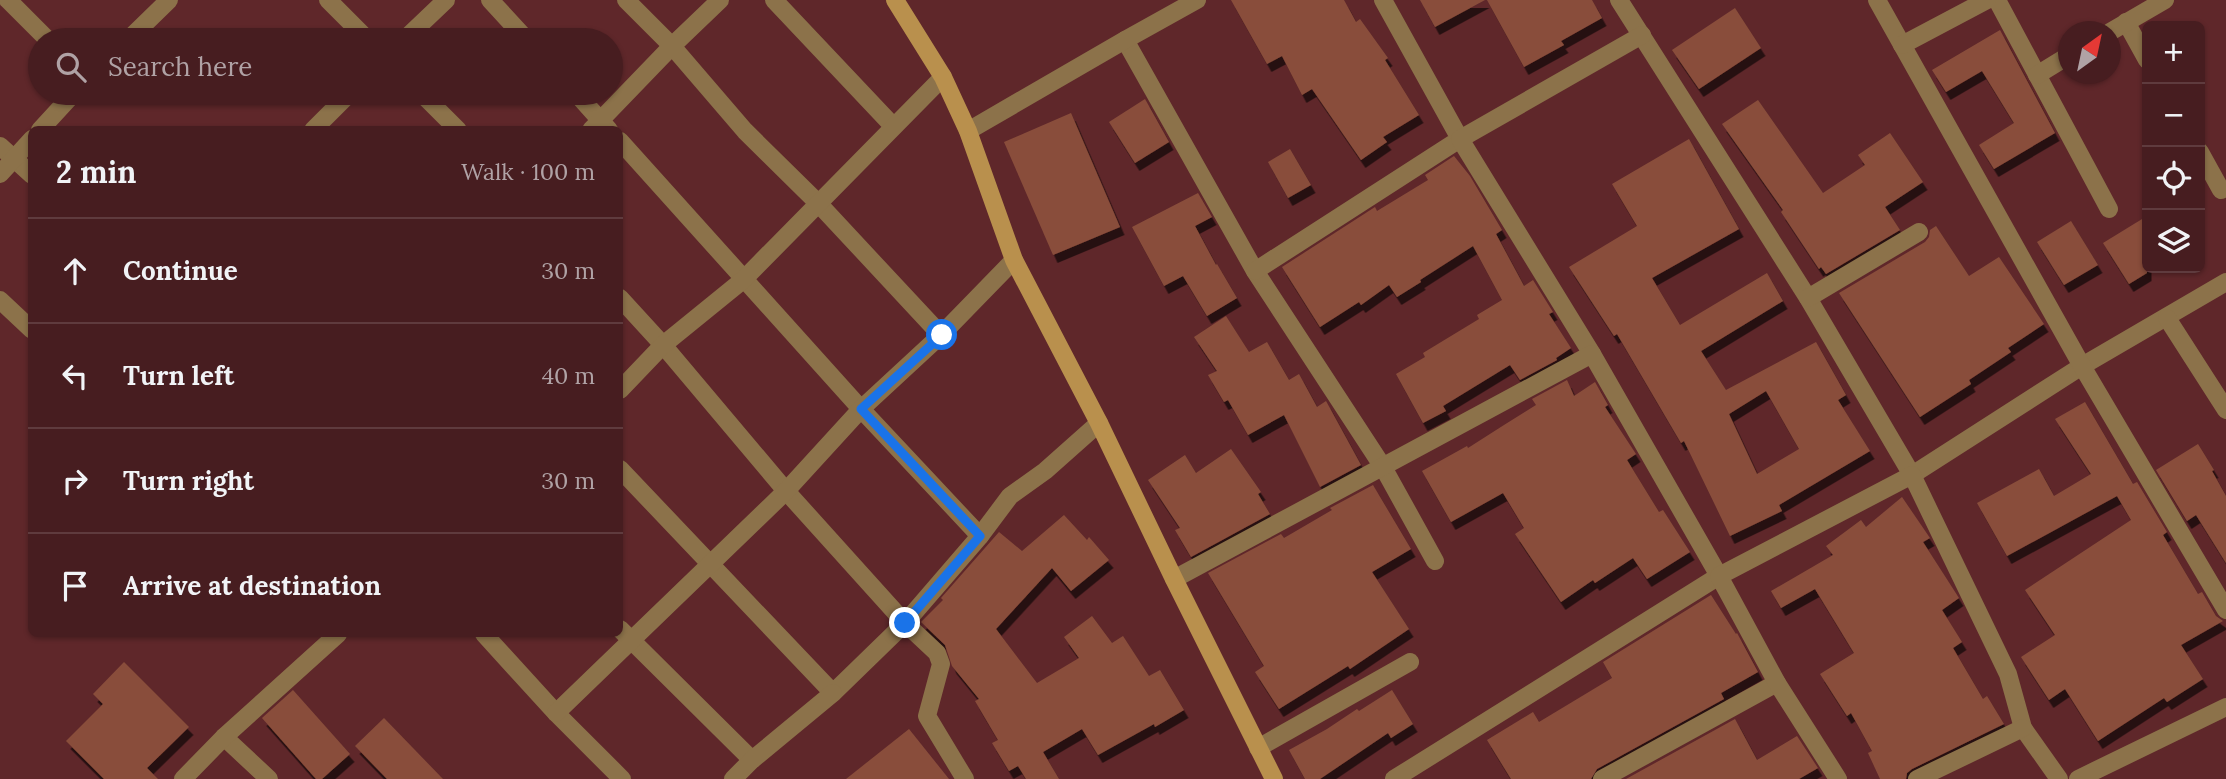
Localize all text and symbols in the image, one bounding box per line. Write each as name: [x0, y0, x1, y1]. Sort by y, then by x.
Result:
north arrow: [2058, 21, 2121, 84]
map controls: [2142, 21, 2205, 273]
button: +: [2142, 21, 2205, 84]
search box: [28, 28, 623, 105]
icon: search: [52, 48, 90, 86]
text: Search here: [108, 50, 252, 83]
button: −: [2142, 84, 2205, 147]
button: locate: [2142, 147, 2205, 210]
text: 2 min: [56, 153, 136, 191]
text: Walk · 100 m: [461, 157, 595, 186]
button: layers: [2142, 210, 2205, 273]
icon: ahead: [56, 252, 94, 290]
text: Continue: [123, 254, 238, 287]
text: 30 m: [541, 256, 595, 285]
route start: [926, 319, 957, 350]
icon: left: [56, 357, 94, 395]
text: Turn left: [123, 359, 234, 392]
text: 40 m: [542, 361, 595, 390]
icon: right: [56, 462, 94, 500]
text: Turn right: [123, 464, 254, 497]
text: 30 m: [541, 466, 595, 495]
icon: arrive: [56, 567, 94, 605]
text: Arrive at destination: [123, 569, 381, 602]
route end: [889, 607, 920, 638]

